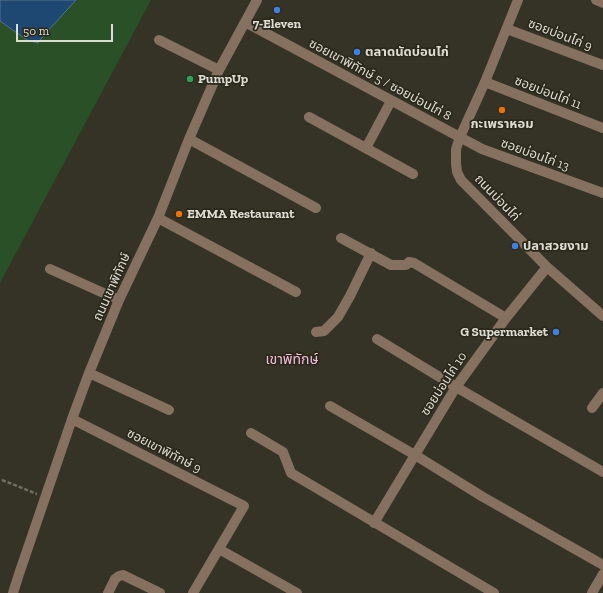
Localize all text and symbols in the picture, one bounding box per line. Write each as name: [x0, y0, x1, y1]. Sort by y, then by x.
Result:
marker: 7-Eleven: [272, 5, 282, 15]
scale bar: [18, 16, 115, 42]
place label: 7-Eleven: [253, 16, 301, 32]
street label: ซอยบ่อนไก่ 9: [526, 16, 594, 54]
text: 50 m: [23, 24, 49, 38]
street label: ซอยเขาพิทักษ์ 5 / ซอยบ่อนไก่ 8: [306, 36, 454, 124]
place label: ตลาดนัดบ่อนไก่: [365, 44, 449, 60]
marker: ตลาดนัดบ่อนไก่: [352, 47, 362, 57]
place label: PumpUp: [198, 71, 248, 87]
street label: ซอยบ่อนไก่ 11: [512, 73, 584, 113]
marker: PumpUp: [185, 74, 195, 84]
marker: กะเพราหอม: [497, 105, 507, 115]
place label: กะเพราหอม: [470, 116, 534, 132]
street label: ซอยบ่อนไก่ 13: [499, 135, 571, 175]
street label: ถนนบ่อนไก่: [471, 171, 523, 225]
place label: EMMA Restaurant: [187, 206, 294, 222]
marker: EMMA Restaurant: [174, 209, 184, 219]
place label: ปลาสวยงาม: [523, 238, 589, 254]
marker: ปลาสวยงาม: [510, 241, 520, 251]
street label: ถนนเขาพิทักษ์: [90, 251, 134, 323]
place label: G Supermarket: [460, 324, 548, 340]
marker: G Supermarket: [551, 327, 561, 337]
street label: ซอยบ่อนไก่ 10: [418, 349, 470, 419]
district label: เขาพิทักษ์: [266, 352, 318, 368]
street label: ซอยเขาพิทักษ์ 9: [124, 426, 204, 476]

